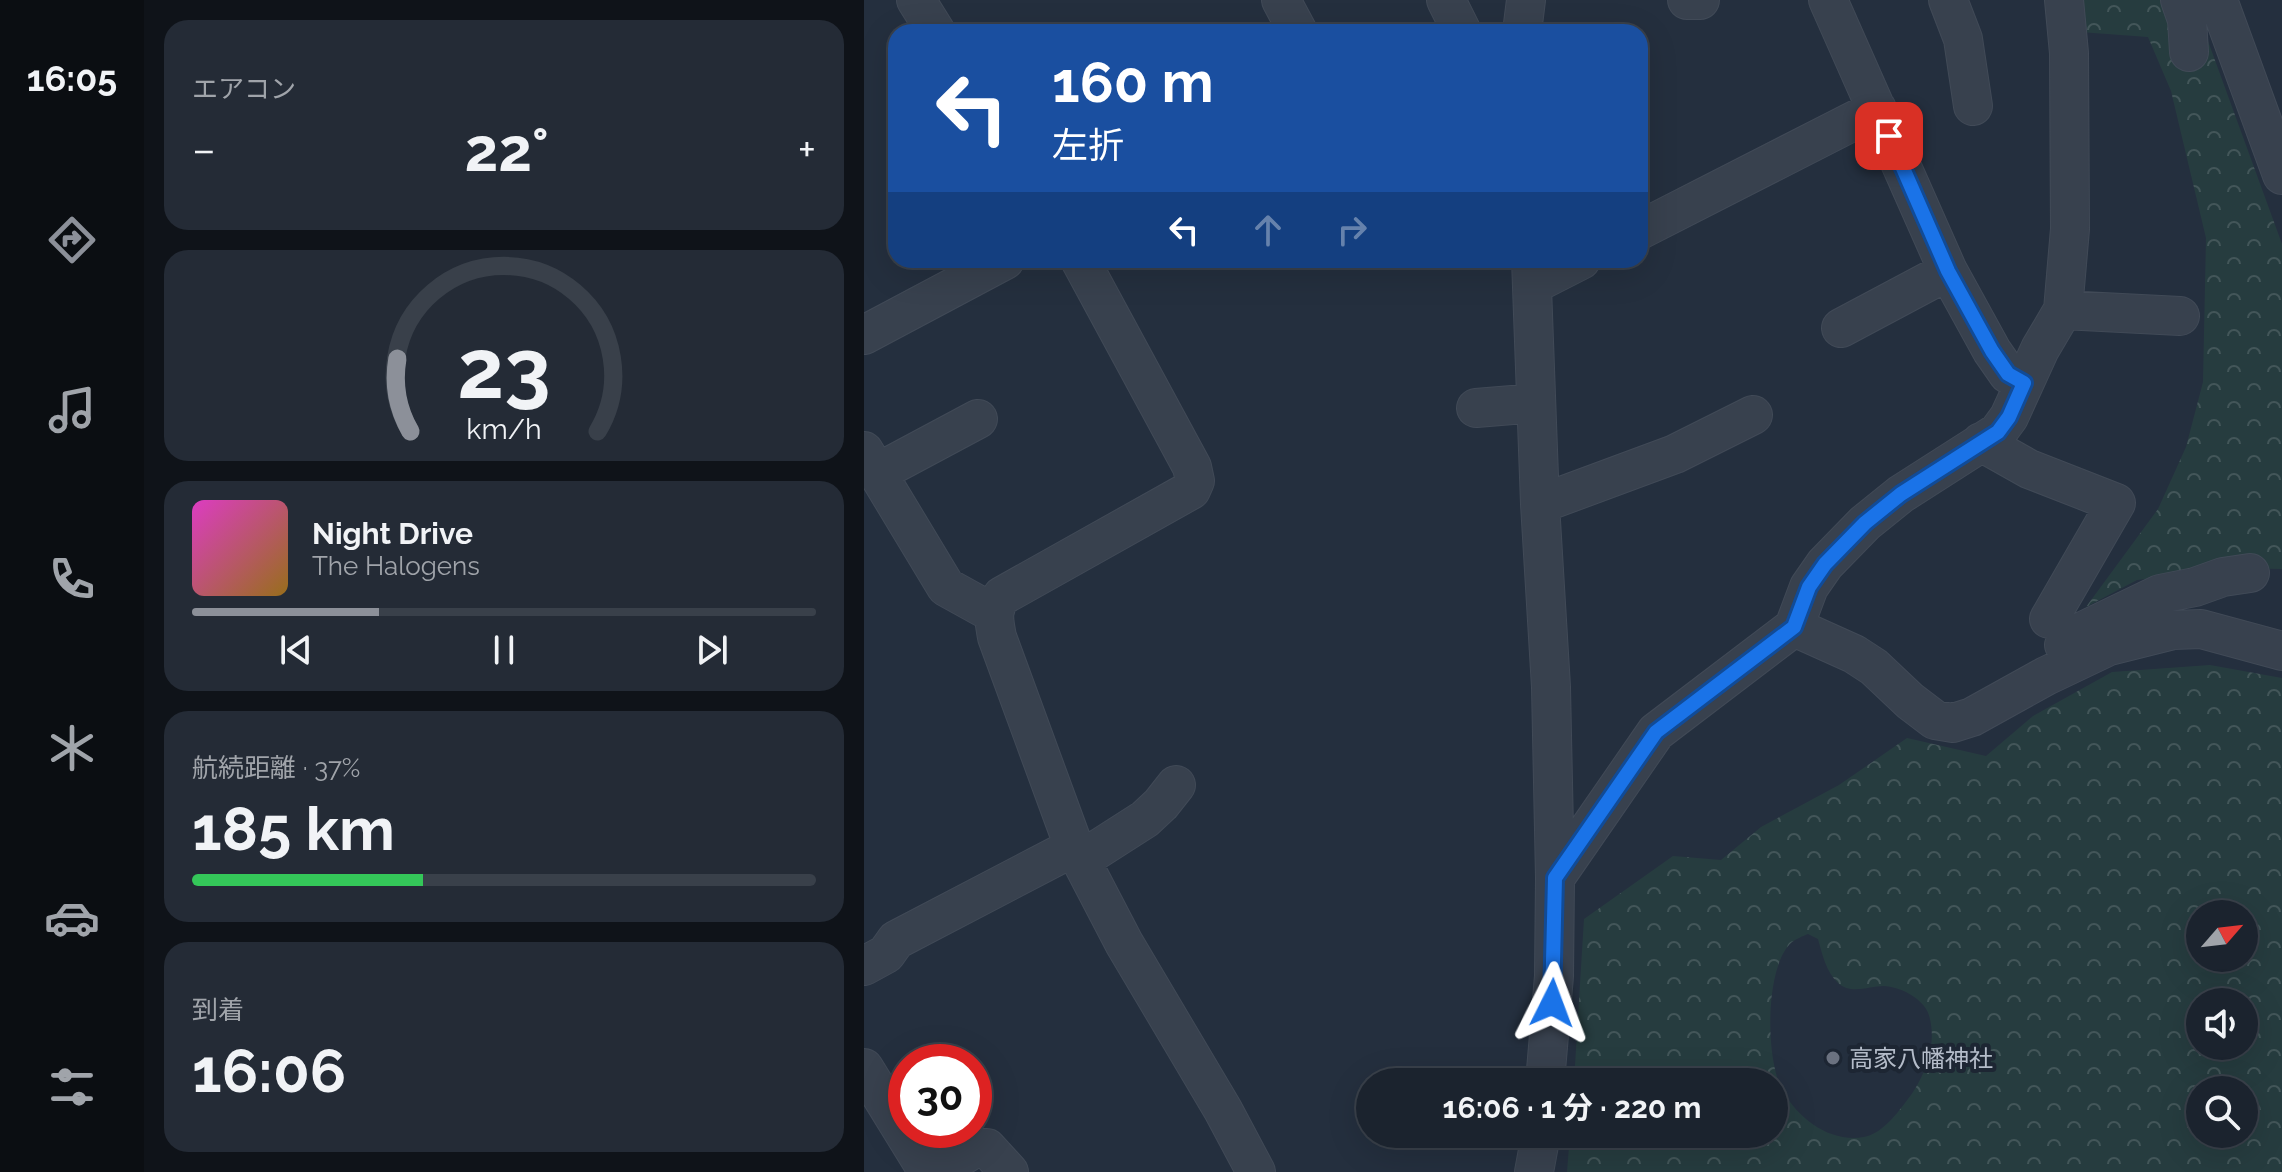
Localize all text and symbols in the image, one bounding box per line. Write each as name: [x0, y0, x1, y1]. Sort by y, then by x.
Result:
text: 160 m: [1052, 49, 1214, 115]
icon: left: [920, 56, 1024, 160]
text: 16:05: [27, 57, 117, 99]
text: エアコン: [192, 74, 296, 104]
pin: [1855, 102, 1923, 170]
icon: arrive: [1867, 114, 1911, 158]
text: 22°: [465, 115, 549, 185]
text: −: [192, 124, 216, 175]
text: +: [798, 124, 816, 175]
text: 左折: [1052, 124, 1124, 166]
icon: left: [1162, 208, 1206, 252]
icon: ahead: [1246, 208, 1290, 252]
icon: right: [1330, 208, 1374, 252]
icon: directions: [44, 212, 100, 268]
text: 23: [457, 319, 551, 416]
icon: music: [44, 382, 100, 438]
text: km/h: [466, 412, 542, 446]
text: Night Drive: [312, 516, 473, 551]
icon: phone: [44, 551, 100, 607]
text: The Halogens: [312, 551, 480, 581]
icon: previous: [274, 628, 318, 672]
icon: pause: [482, 628, 526, 672]
icon: next: [690, 628, 734, 672]
icon: climate: [44, 720, 100, 776]
text: 航続距離 · 37%: [192, 753, 360, 783]
text: 185 km: [192, 794, 395, 864]
icon: car: [44, 890, 100, 946]
north arrow: [2186, 900, 2258, 972]
map controls: [2186, 900, 2258, 1148]
position arrow: [1510, 961, 1594, 1045]
button: sound: [2186, 988, 2258, 1060]
text: 到着: [192, 995, 244, 1025]
text: 16:06: [192, 1036, 346, 1106]
speed limit sign: 30: [888, 1044, 992, 1148]
place label: 高家八幡神社: [1849, 1044, 1993, 1073]
marker: 高家八幡神社: [1824, 1049, 1842, 1067]
icon: filters: [44, 1059, 100, 1115]
button: search: [2186, 1076, 2258, 1148]
text: 16:06 · 1 分 · 220 m: [1443, 1090, 1701, 1125]

